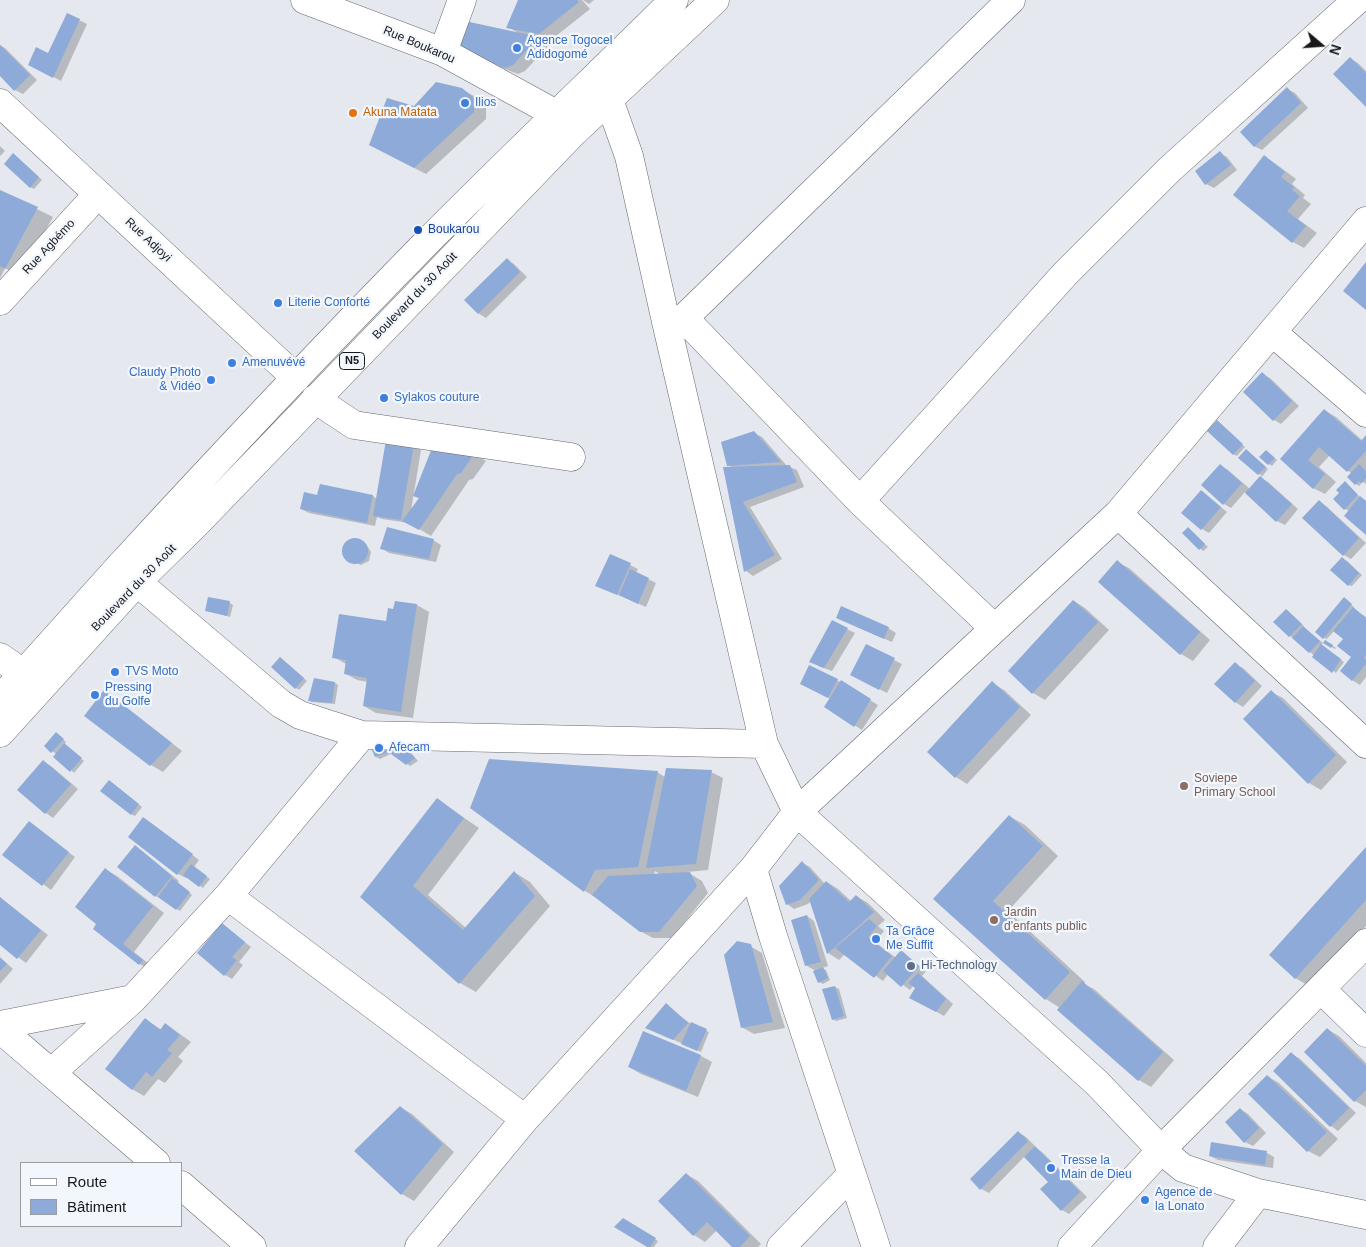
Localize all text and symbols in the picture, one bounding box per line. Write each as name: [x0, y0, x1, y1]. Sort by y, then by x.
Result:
north arrow: [1296, 20, 1346, 70]
street label: Rue Boukarou: [381, 23, 457, 67]
place label: Agence Togocel Adidogomé: [527, 34, 612, 62]
marker: Agence Togocel Adidogomé: [511, 42, 523, 54]
text: N: [1326, 42, 1344, 57]
place label: Ilios: [475, 96, 496, 110]
marker: Ilios: [459, 97, 471, 109]
place label: Akuna Matata: [363, 106, 437, 120]
marker: Akuna Matata: [347, 107, 359, 119]
street label: Rue Adjoyi: [122, 215, 174, 265]
street label: Rue Agbémo: [20, 216, 78, 278]
place label: Boukarou: [428, 223, 479, 237]
marker: Boukarou: [412, 224, 424, 236]
street label: Boulevard du 30 Août: [370, 249, 460, 343]
place label: Literie Conforté: [288, 296, 370, 310]
marker: Literie Conforté: [272, 297, 284, 309]
road number: N5: [340, 352, 364, 370]
place label: Amenuvévé: [242, 356, 305, 370]
marker: Amenuvévé: [226, 357, 238, 369]
place label: Claudy Photo & Vidéo: [129, 366, 201, 394]
marker: Claudy Photo & Vidéo: [205, 374, 217, 386]
place label: Sylakos couture: [394, 391, 479, 405]
marker: Sylakos couture: [378, 392, 390, 404]
street label: Boulevard du 30 Août: [89, 541, 179, 635]
place label: TVS Moto: [125, 665, 178, 679]
marker: TVS Moto: [109, 666, 121, 678]
place label: Pressing du Golfe: [105, 681, 152, 709]
marker: Pressing du Golfe: [89, 689, 101, 701]
place label: Afecam: [389, 741, 430, 755]
marker: Afecam: [373, 742, 385, 754]
place label: Soviepe Primary School: [1194, 772, 1275, 800]
marker: Soviepe Primary School: [1178, 780, 1190, 792]
place label: Jardin d'enfants public: [1004, 906, 1087, 934]
marker: Jardin d'enfants public: [988, 914, 1000, 926]
place label: Ta Grâce Me Suffit: [886, 925, 935, 953]
marker: Ta Grâce Me Suffit: [870, 933, 882, 945]
place label: Hi-Technology: [921, 959, 997, 973]
marker: Hi-Technology: [905, 960, 917, 972]
place label: Tresse la Main de Dieu: [1061, 1154, 1132, 1182]
legend: [20, 1162, 182, 1227]
marker: Tresse la Main de Dieu: [1045, 1162, 1057, 1174]
text: Route: [67, 1173, 107, 1190]
place label: Agence de la Lonato: [1155, 1186, 1212, 1214]
marker: Agence de la Lonato: [1139, 1194, 1151, 1206]
text: Bâtiment: [67, 1198, 126, 1215]

